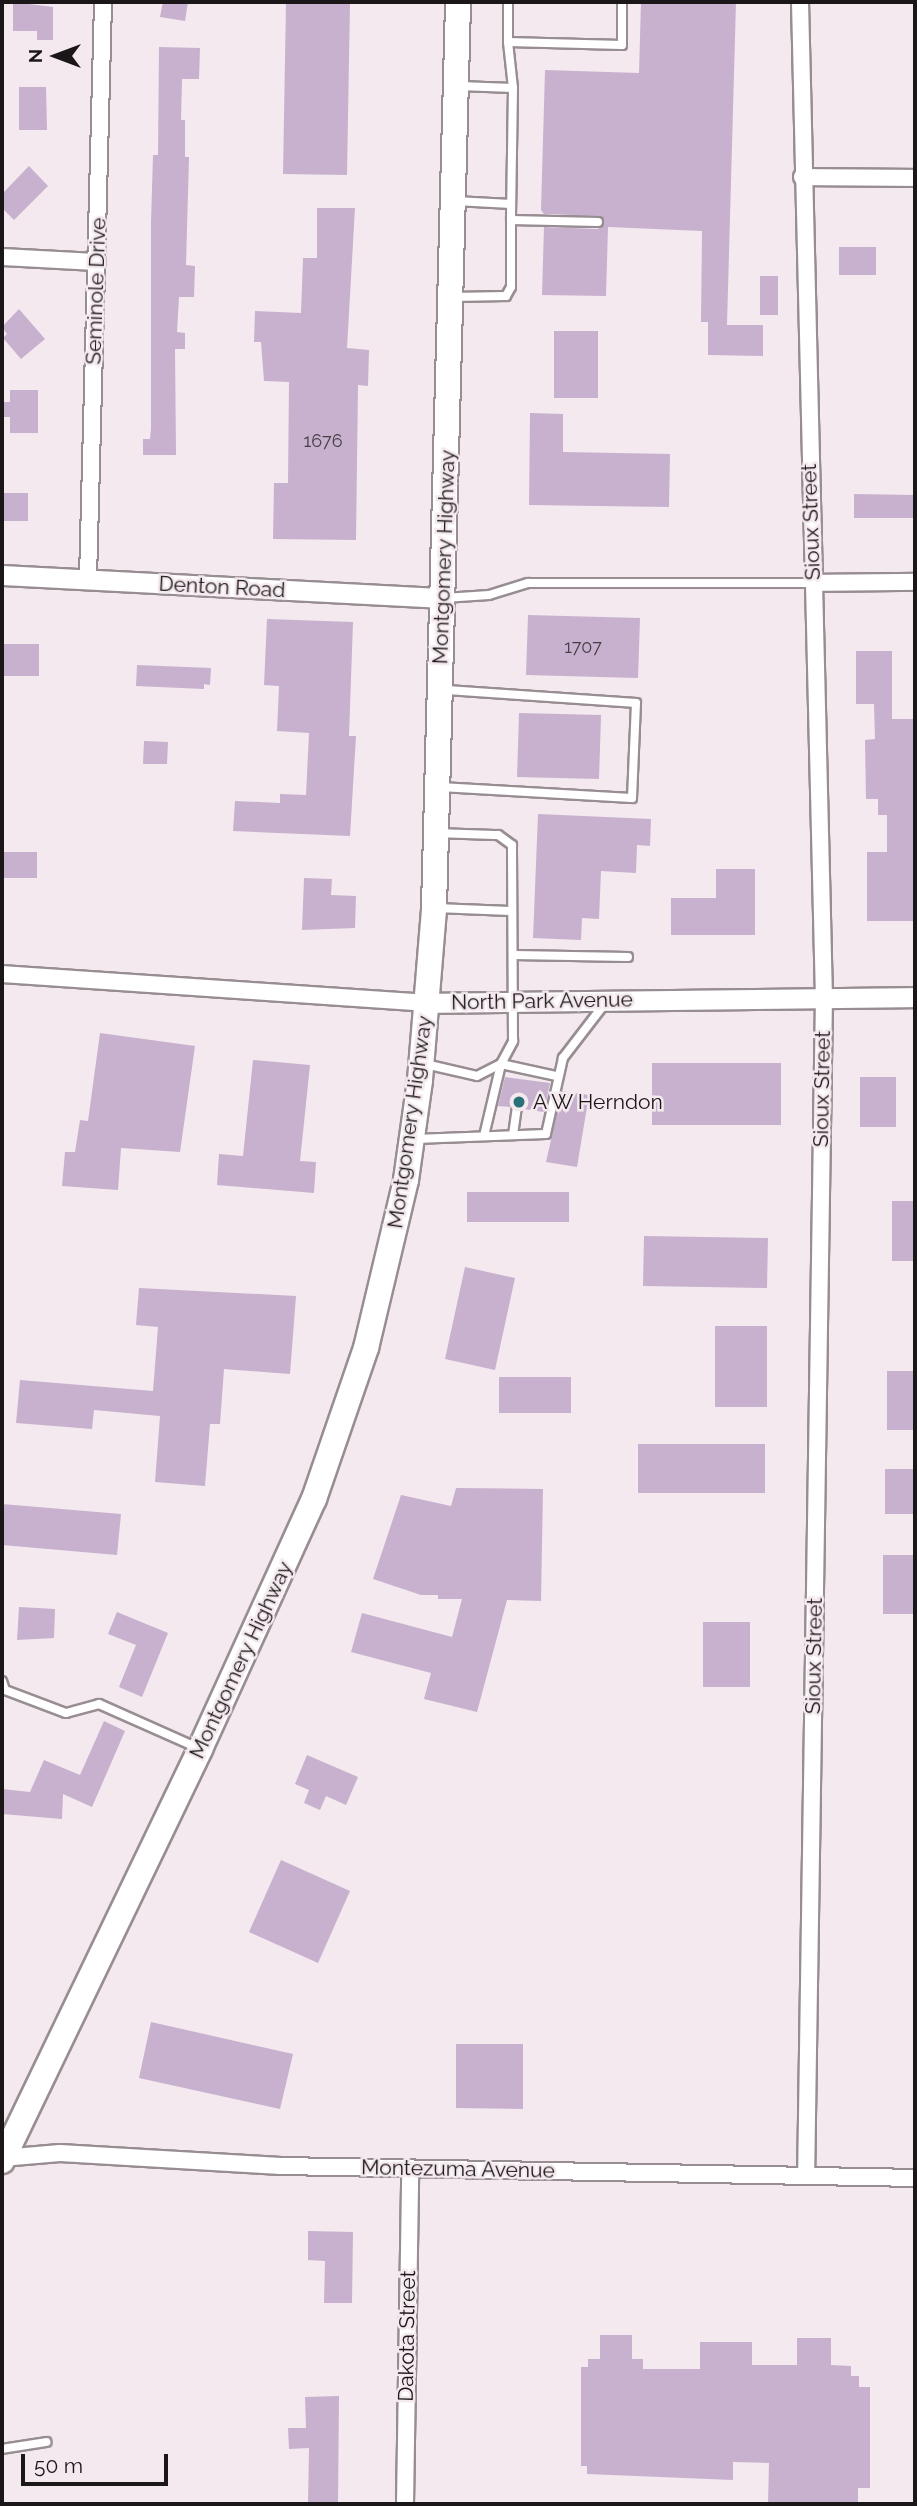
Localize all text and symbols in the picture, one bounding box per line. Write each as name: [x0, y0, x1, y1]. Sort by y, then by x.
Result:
north arrow: [21, 21, 91, 91]
text: N: [24, 49, 46, 63]
street label: Seminole Drive: [81, 217, 111, 365]
house number: 1676: [303, 430, 343, 452]
street label: Montgomery Highway: [428, 449, 460, 665]
street label: Sioux Street: [796, 463, 826, 581]
street label: Denton Road: [158, 571, 286, 603]
house number: 1707: [564, 636, 602, 658]
street label: North Park Avenue: [451, 987, 633, 1015]
street label: Montgomery Highway: [383, 1014, 437, 1230]
street label: Sioux Street: [808, 1031, 836, 1147]
place label: A W Herndon: [533, 1089, 665, 1115]
marker: A W Herndon: [511, 1094, 527, 1110]
street label: Montgomery Highway: [184, 1557, 298, 1763]
street label: Sioux Street: [800, 1598, 828, 1714]
street label: Montezuma Avenue: [361, 2155, 555, 2183]
street label: Dakota Street: [393, 2270, 421, 2402]
scale bar: [24, 2440, 172, 2484]
text: 50 m: [34, 2453, 83, 2478]

